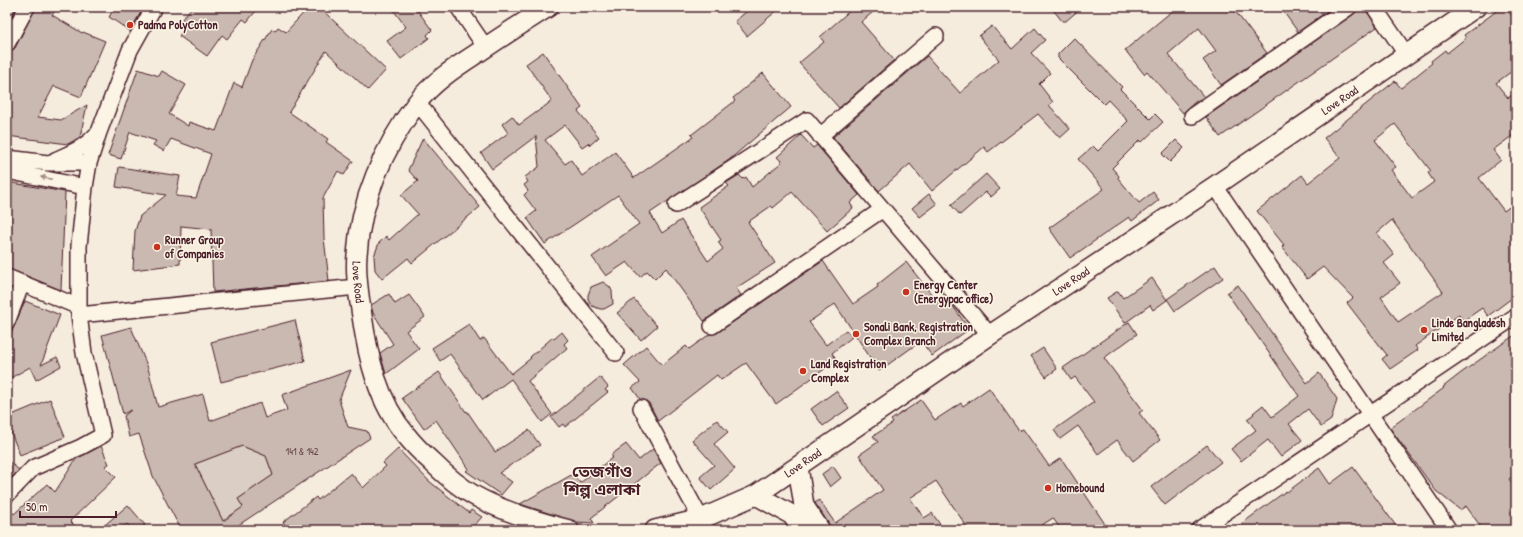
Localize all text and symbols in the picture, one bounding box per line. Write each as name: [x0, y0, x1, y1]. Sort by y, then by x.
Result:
place label: Padma PolyCotton: [138, 16, 218, 34]
marker: Padma PolyCotton: [125, 20, 135, 30]
street label: Love Road: [1318, 81, 1362, 119]
one-way arrow: [40, 175, 53, 181]
place label: Runner Group of Companies: [165, 231, 224, 263]
marker: Runner Group of Companies: [152, 242, 162, 252]
street label: Love Road: [348, 261, 369, 304]
street label: Love Road: [1049, 262, 1093, 299]
place label: Energy Center (Energypac office): [914, 276, 993, 308]
marker: Energy Center (Energypac office): [901, 287, 911, 297]
place label: Linde Bangladesh Limited: [1432, 314, 1506, 345]
place label: Sonali Bank, Registration Complex Branch: [864, 318, 973, 350]
marker: Linde Bangladesh Limited: [1419, 325, 1429, 335]
marker: Sonali Bank, Registration Complex Branch: [851, 329, 861, 339]
place label: Land Registration Complex: [811, 355, 887, 387]
marker: Land Registration Complex: [798, 366, 808, 376]
street label: Love Road: [781, 444, 825, 481]
house number: 141 & 142: [286, 445, 319, 458]
district label: তেজগাঁও শিল্প এলাকা: [563, 460, 641, 500]
place label: Homebound: [1056, 479, 1104, 496]
marker: Homebound: [1043, 483, 1053, 493]
scale bar: [20, 493, 116, 519]
text: 50 m: [26, 498, 47, 515]

